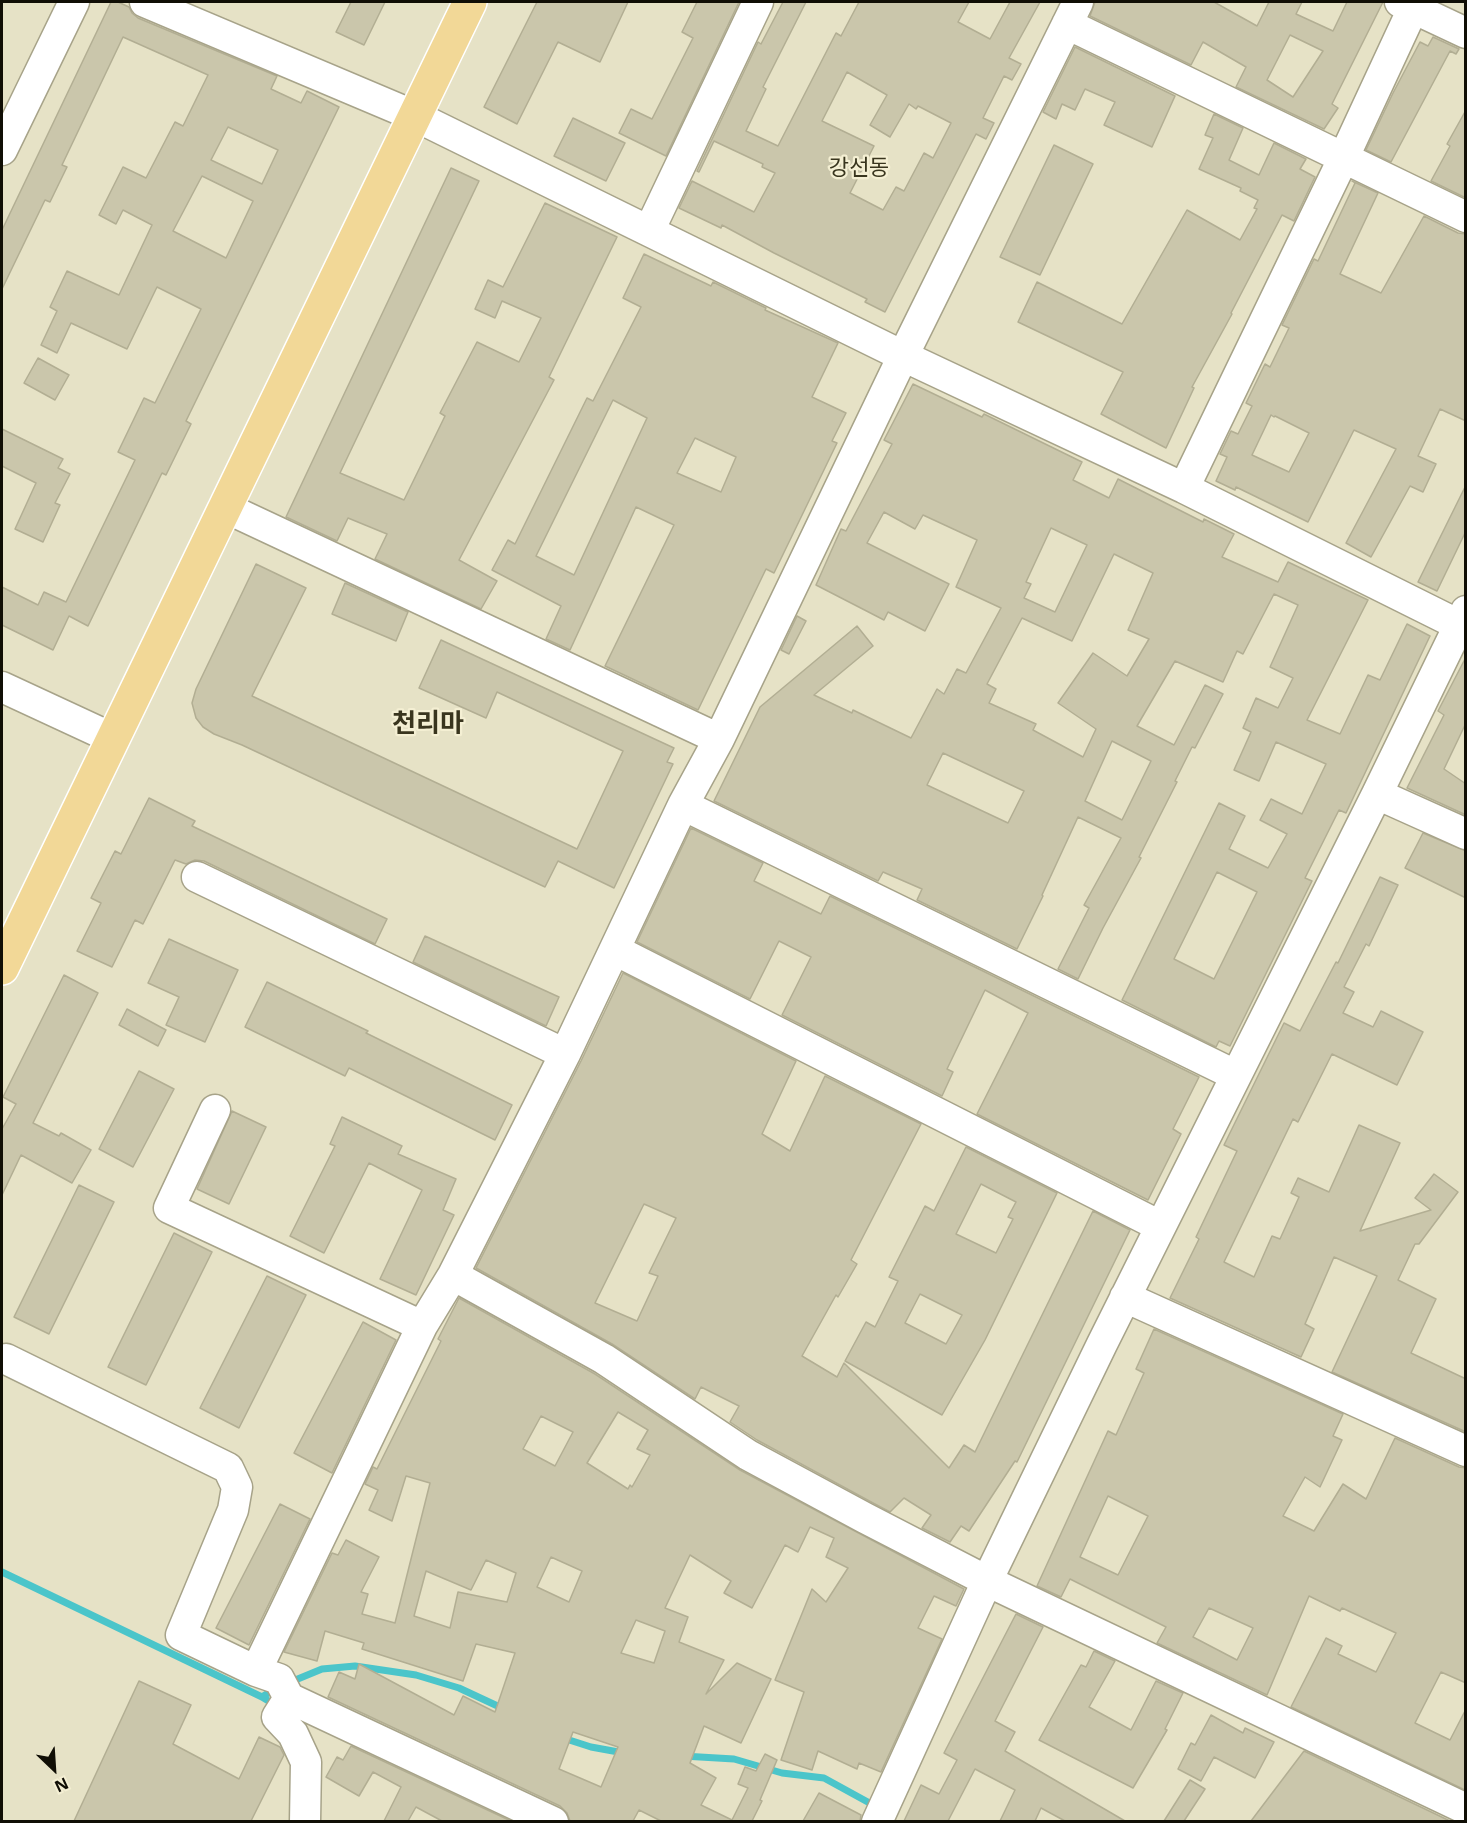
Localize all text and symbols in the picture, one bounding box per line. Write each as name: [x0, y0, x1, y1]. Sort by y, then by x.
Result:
district label: 강선동: [829, 156, 889, 182]
district label: 천리마: [392, 709, 464, 741]
north arrow: [24, 1739, 84, 1799]
text: N: [51, 1773, 72, 1798]

